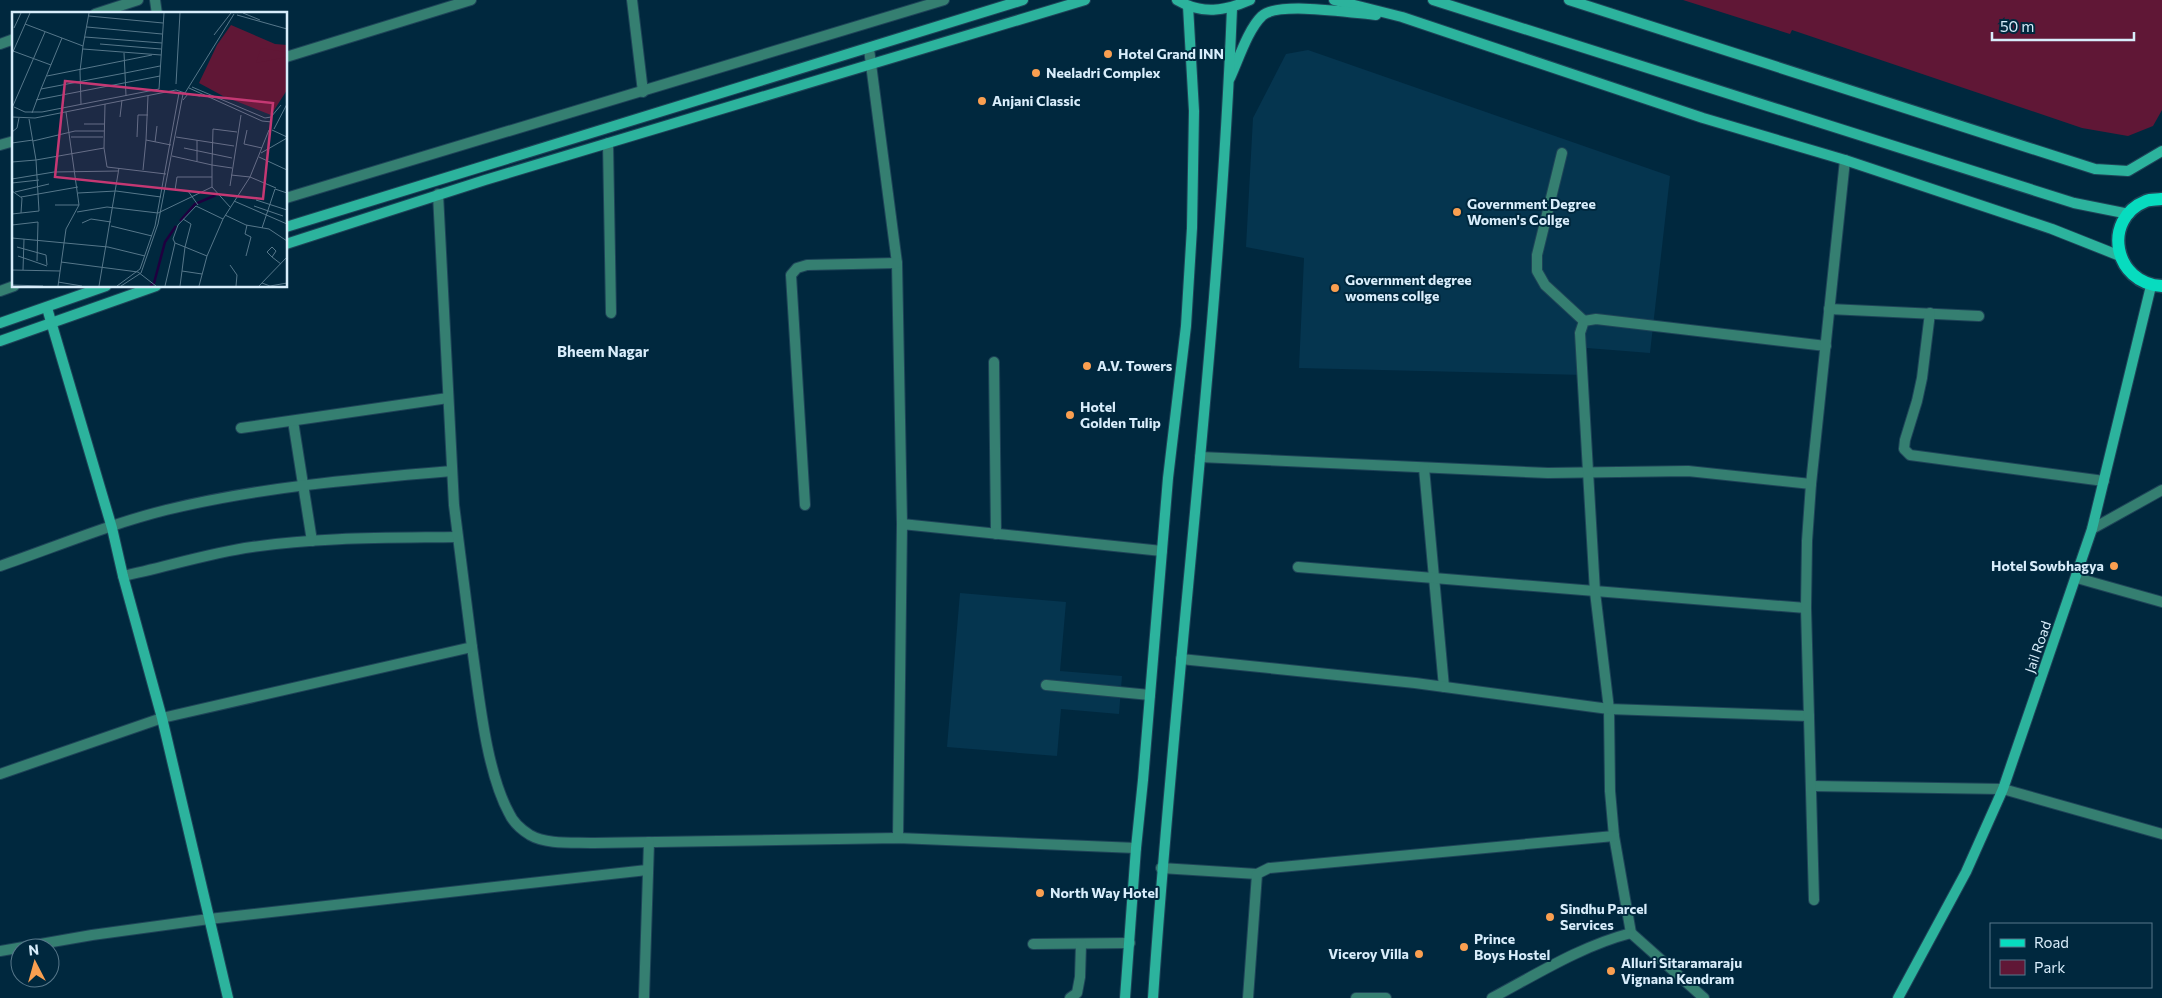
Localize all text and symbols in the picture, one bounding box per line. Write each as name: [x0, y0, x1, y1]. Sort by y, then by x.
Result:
scale bar: [1992, 10, 2134, 42]
inset map: [12, 12, 288, 288]
text: 50 m: [2000, 17, 2034, 35]
place label: Hotel Grand INN: [1118, 45, 1224, 62]
marker: Hotel Grand INN: [1102, 48, 1114, 60]
place label: Neeladri Complex: [1046, 64, 1161, 81]
marker: Neeladri Complex: [1030, 67, 1042, 79]
place label: Anjani Classic: [992, 92, 1081, 109]
marker: Anjani Classic: [976, 95, 988, 107]
place label: Government Degree Women's Collge: [1467, 195, 1596, 228]
marker: Government Degree Women's Collge: [1451, 206, 1463, 218]
place label: Government degree womens collge: [1345, 271, 1472, 304]
marker: Government degree womens collge: [1329, 282, 1341, 294]
district label: Bheem Nagar: [557, 342, 649, 360]
place label: A.V. Towers: [1097, 357, 1173, 374]
marker: A.V. Towers: [1081, 360, 1093, 372]
place label: Hotel Golden Tulip: [1080, 398, 1161, 431]
marker: Hotel Golden Tulip: [1064, 409, 1076, 421]
place label: Hotel Sowbhagya: [1991, 557, 2104, 574]
marker: Hotel Sowbhagya: [2108, 560, 2120, 572]
street label: Jail Road: [2021, 619, 2054, 675]
place label: North Way Hotel: [1050, 884, 1159, 901]
marker: North Way Hotel: [1034, 887, 1046, 899]
place label: Sindhu Parcel Services: [1560, 900, 1647, 933]
marker: Sindhu Parcel Services: [1544, 911, 1556, 923]
legend: [1990, 923, 2152, 988]
place label: Prince Boys Hostel: [1474, 930, 1550, 963]
text: Road: [2034, 933, 2069, 951]
north arrow: [10, 938, 60, 988]
text: N: [27, 941, 40, 959]
marker: Prince Boys Hostel: [1458, 941, 1470, 953]
place label: Viceroy Villa: [1328, 945, 1409, 962]
marker: Viceroy Villa: [1413, 948, 1425, 960]
place label: Alluri Sitaramaraju Vignana Kendram: [1621, 954, 1742, 987]
text: Park: [2034, 958, 2065, 976]
marker: Alluri Sitaramaraju Vignana Kendram: [1605, 965, 1617, 977]

